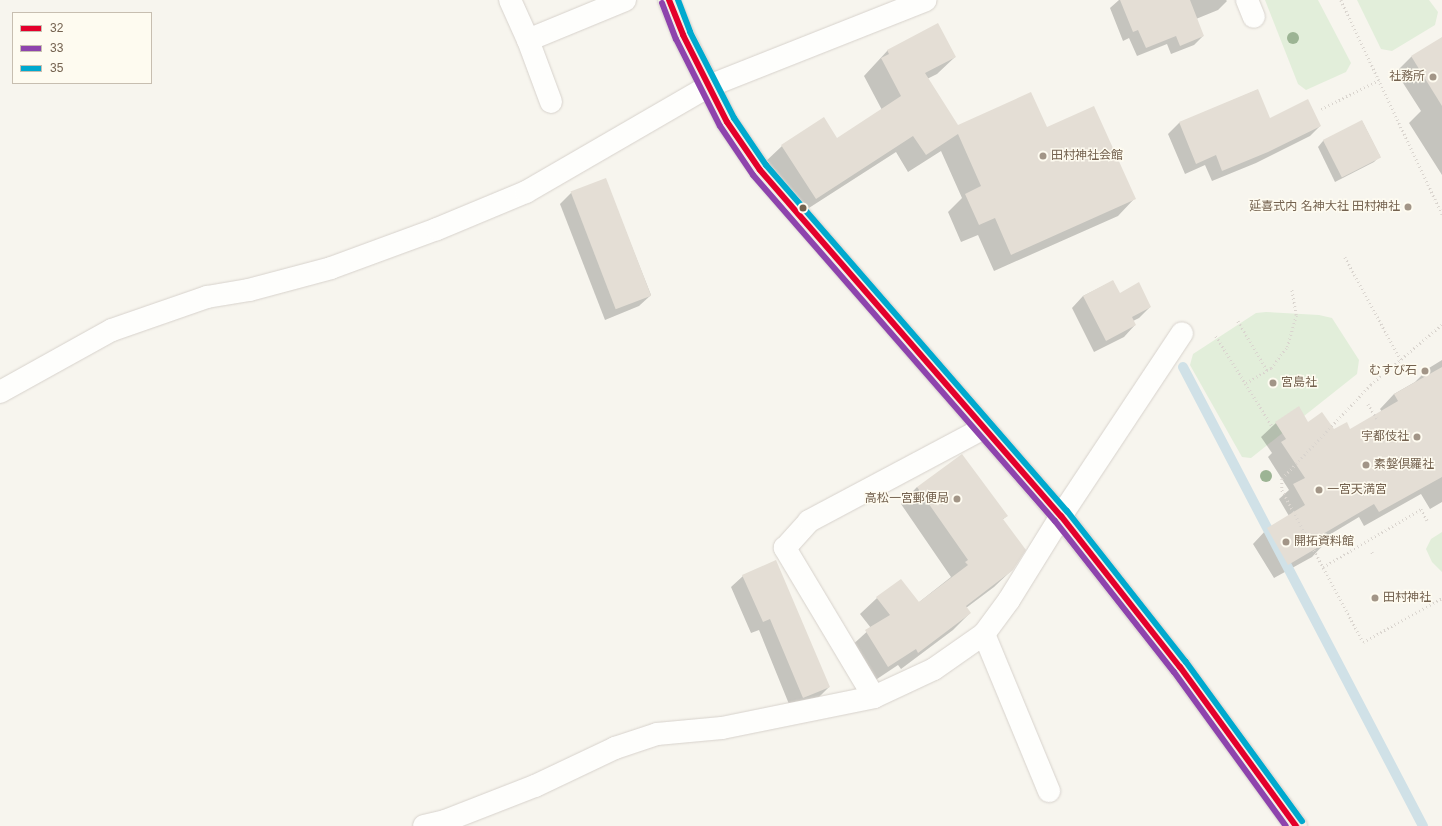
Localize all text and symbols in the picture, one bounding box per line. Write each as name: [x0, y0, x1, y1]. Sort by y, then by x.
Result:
legend: [12, 12, 152, 84]
text: 32: [50, 21, 63, 35]
text: 33: [50, 41, 63, 55]
text: 35: [50, 61, 63, 75]
place label: 社務所: [1389, 70, 1425, 84]
marker: 社務所: [1428, 72, 1438, 82]
place label: 田村神社会館: [1051, 149, 1123, 163]
marker: 田村神社会館: [1038, 151, 1048, 161]
place label: 延喜式内 名神大社 田村神社: [1249, 200, 1400, 214]
marker: 延喜式内 名神大社 田村神社: [1403, 202, 1413, 212]
unlabelled marker: [798, 203, 808, 213]
place label: むすび石: [1369, 364, 1417, 378]
marker: むすび石: [1420, 366, 1430, 376]
place label: 宮島社: [1281, 376, 1317, 390]
marker: 宮島社: [1268, 378, 1278, 388]
place label: 宇都伎社: [1361, 430, 1409, 444]
marker: 宇都伎社: [1412, 432, 1422, 442]
place label: 素媻倶羅社: [1374, 458, 1434, 472]
marker: 素媻倶羅社: [1361, 460, 1371, 470]
place label: 一宮天満宮: [1327, 483, 1387, 497]
marker: 一宮天満宮: [1314, 485, 1324, 495]
place label: 高松一宮郵便局: [865, 492, 949, 506]
marker: 高松一宮郵便局: [952, 494, 962, 504]
place label: 開拓資料館: [1294, 535, 1354, 549]
marker: 開拓資料館: [1281, 537, 1291, 547]
place label: 田村神社: [1383, 591, 1431, 605]
marker: 田村神社: [1370, 593, 1380, 603]

